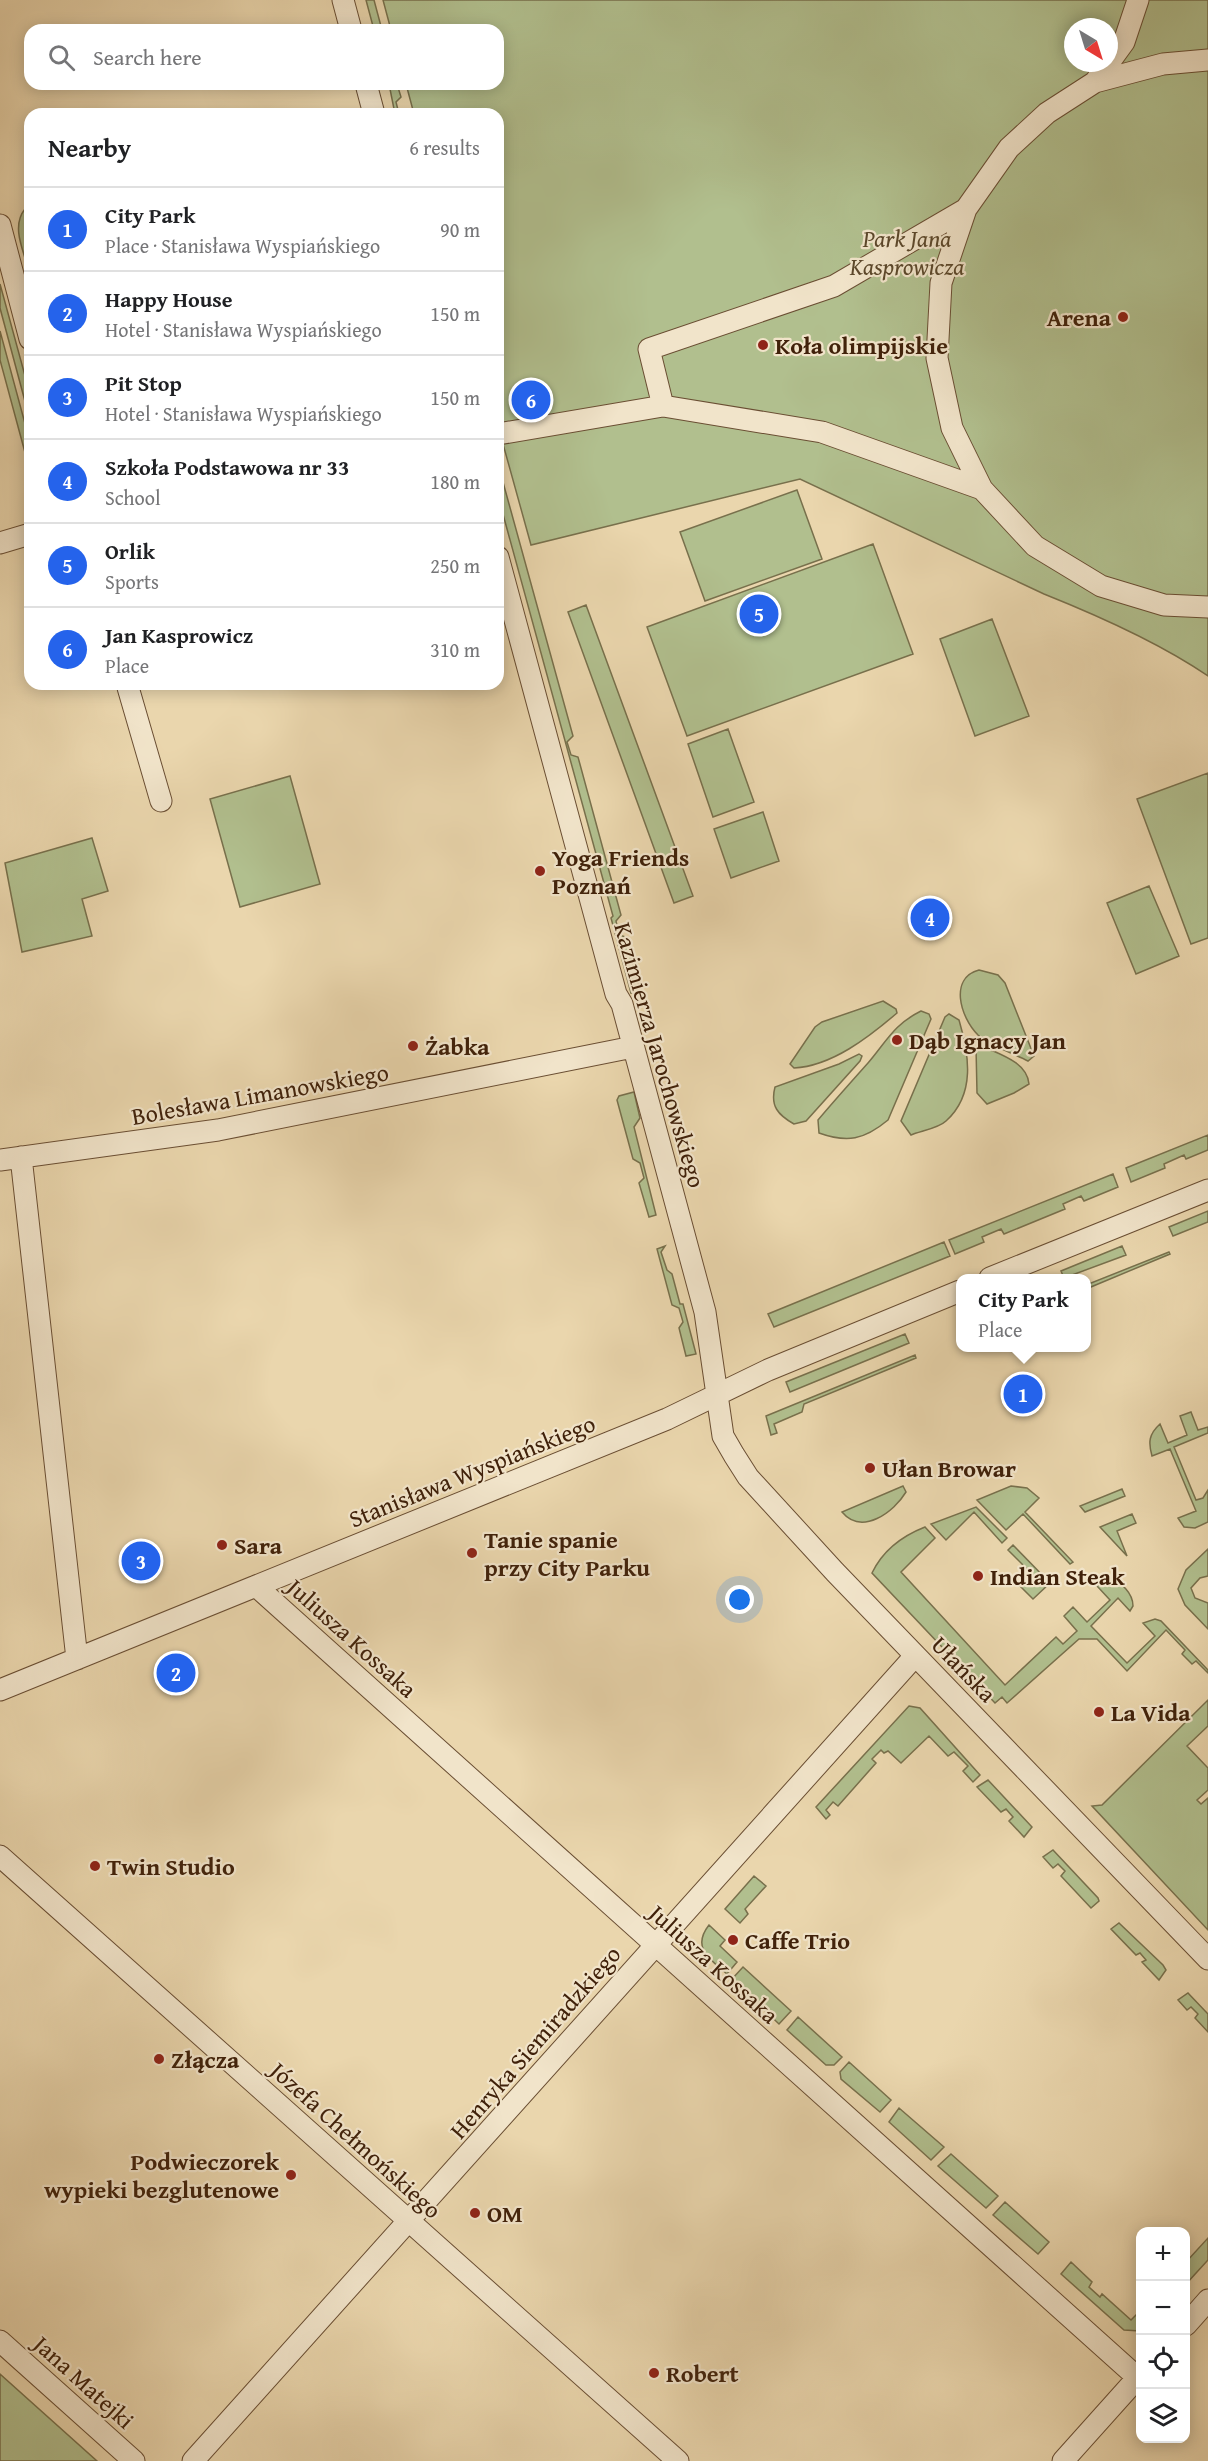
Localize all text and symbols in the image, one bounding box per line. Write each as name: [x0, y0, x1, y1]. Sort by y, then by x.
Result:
north arrow: [1064, 18, 1118, 72]
search box: [24, 24, 504, 90]
icon: search: [45, 41, 78, 74]
text: Search here: [93, 41, 202, 73]
text: Nearby: [48, 128, 131, 167]
text: 6 results: [409, 133, 480, 162]
text: City Park: [105, 199, 195, 231]
text: 1: [62, 215, 73, 244]
text: 90 m: [440, 215, 480, 244]
park label: Park Jana Kasprowicza: [849, 221, 964, 284]
text: Place · Stanisława Wyspiańskiego: [105, 231, 380, 260]
text: Happy House: [105, 283, 233, 315]
text: 2: [62, 299, 73, 328]
text: 150 m: [430, 299, 480, 328]
place label: Arena: [1047, 300, 1112, 335]
marker: Arena: [1116, 310, 1130, 324]
text: Hotel · Stanisława Wyspiańskiego: [105, 315, 382, 344]
place label: Koła olimpijskie: [775, 328, 948, 363]
marker: Koła olimpijskie: [756, 338, 770, 352]
text: Pit Stop: [105, 367, 182, 399]
pin: 6: [512, 378, 550, 422]
text: 3: [62, 383, 73, 412]
text: 150 m: [430, 383, 480, 412]
text: Hotel · Stanisława Wyspiańskiego: [105, 399, 382, 428]
text: Szkoła Podstawowa nr 33: [105, 451, 349, 483]
text: 4: [62, 467, 73, 496]
text: 180 m: [430, 467, 480, 496]
text: School: [105, 483, 161, 512]
text: Orlik: [105, 535, 155, 567]
text: 5: [62, 551, 73, 580]
text: 250 m: [430, 551, 480, 580]
text: Sports: [105, 567, 159, 596]
pin: 5: [740, 592, 778, 636]
text: Jan Kasprowicz: [105, 619, 253, 651]
text: 6: [62, 635, 73, 664]
text: 310 m: [430, 635, 480, 664]
text: Place: [105, 651, 149, 680]
place label: Yoga Friends Poznań: [552, 840, 689, 903]
marker: Yoga Friends Poznań: [533, 864, 547, 878]
pin: 4: [910, 896, 950, 940]
street label: Kazimierza Jarochowskiego: [605, 918, 715, 1192]
place label: Dąb Ignacy Jan: [909, 1023, 1066, 1058]
place label: Żabka: [425, 1029, 490, 1064]
marker: Dąb Ignacy Jan: [890, 1033, 904, 1047]
marker: Żabka: [406, 1039, 420, 1053]
street label: Bolesława Limanowskiego: [129, 1054, 391, 1134]
popup: [956, 1274, 1091, 1352]
text: City Park: [978, 1283, 1069, 1315]
text: Place: [978, 1315, 1022, 1344]
pin: 1: [1004, 1372, 1042, 1416]
street label: Stanisława Wyspiańskiego: [344, 1406, 600, 1536]
place label: Ułan Browar: [882, 1451, 1016, 1486]
marker: Ułan Browar: [863, 1461, 877, 1475]
place label: Tanie spanie przy City Parku: [484, 1522, 650, 1585]
place label: Sara: [234, 1528, 283, 1563]
pin: 3: [122, 1538, 160, 1584]
marker: Sara: [215, 1538, 229, 1552]
marker: Tanie spanie przy City Parku: [465, 1546, 479, 1560]
place label: Indian Steak: [990, 1559, 1125, 1594]
street label: Juliusza Kossaka: [277, 1568, 425, 1706]
marker: Indian Steak: [971, 1569, 985, 1583]
your location: [725, 1585, 754, 1614]
street label: Ułańska: [923, 1628, 1005, 1711]
pin: 2: [156, 1650, 195, 1696]
place label: La Vida: [1111, 1695, 1191, 1730]
marker: La Vida: [1092, 1705, 1106, 1719]
place label: Twin Studio: [107, 1849, 235, 1884]
marker: Twin Studio: [88, 1859, 102, 1873]
street label: Juliusza Kossaka: [639, 1894, 787, 2032]
place label: Caffe Trio: [745, 1923, 850, 1958]
marker: Caffe Trio: [726, 1933, 740, 1947]
street label: Henryka Siemiradzkiego: [441, 1938, 629, 2146]
place label: Złącza: [171, 2042, 240, 2077]
street label: Józefa Chełmońskiego: [260, 2051, 449, 2227]
marker: Złącza: [152, 2052, 166, 2066]
place label: Podwieczorek wypieki bezglutenowe: [44, 2144, 279, 2207]
marker: Podwieczorek wypieki bezglutenowe: [284, 2168, 298, 2182]
place label: OM: [487, 2196, 523, 2231]
marker: OM: [468, 2206, 482, 2220]
map controls: [1136, 2227, 1190, 2443]
button: +: [1136, 2227, 1190, 2281]
button: −: [1136, 2281, 1190, 2335]
street label: Jana Matejki: [24, 2325, 142, 2437]
button: locate: [1136, 2335, 1190, 2389]
place label: Robert: [666, 2356, 739, 2391]
marker: Robert: [647, 2366, 661, 2380]
button: layers: [1136, 2389, 1190, 2443]

